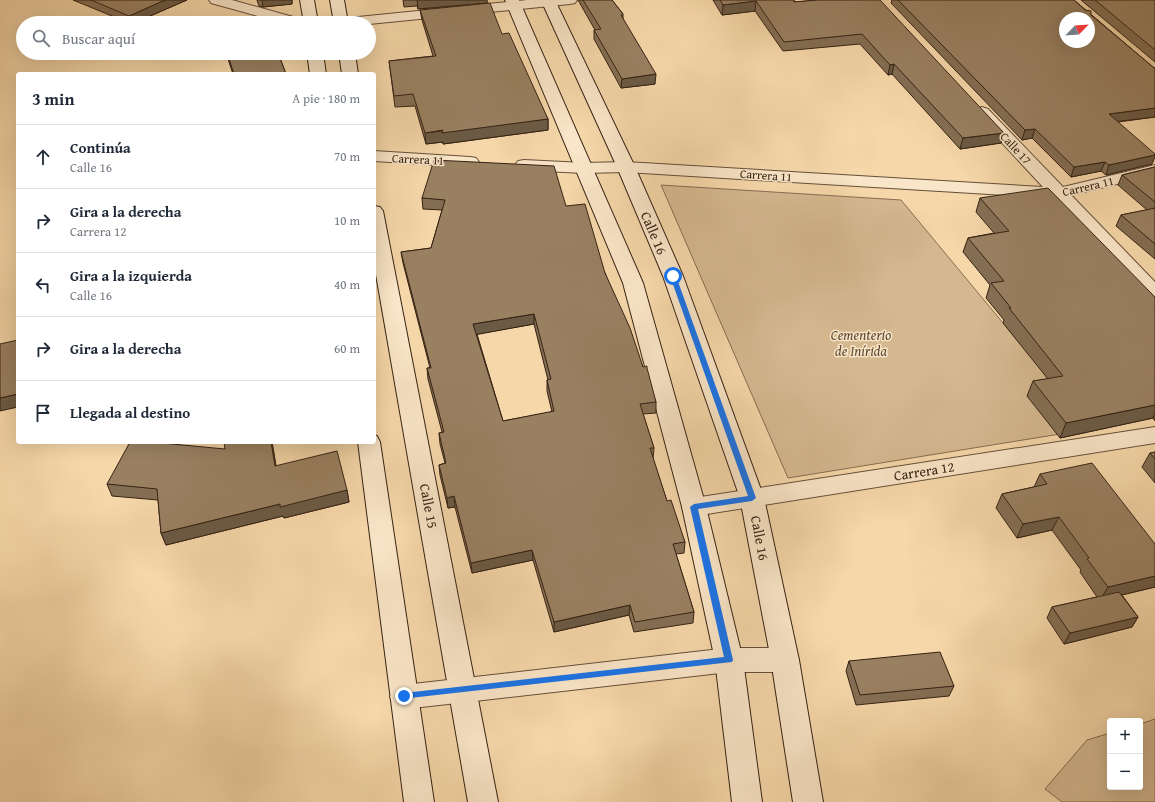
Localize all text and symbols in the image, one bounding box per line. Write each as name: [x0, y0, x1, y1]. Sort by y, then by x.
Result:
north arrow: [1059, 12, 1095, 48]
search box: [16, 16, 376, 60]
icon: search: [30, 27, 52, 49]
text: Buscar aquí: [62, 28, 135, 49]
text: 3 min: [32, 86, 74, 111]
text: A pie · 180 m: [292, 89, 360, 108]
street label: Calle 17: [997, 128, 1036, 168]
text: Continúa: [70, 137, 131, 158]
icon: ahead: [32, 146, 54, 168]
text: 70 m: [334, 147, 360, 166]
street label: Carrera 11: [391, 149, 445, 169]
text: Calle 16: [70, 158, 112, 177]
street label: Carrera 11: [739, 165, 793, 185]
street label: Carrera 11: [1061, 172, 1116, 200]
text: Gira a la derecha: [70, 201, 181, 222]
street label: Calle 16: [636, 208, 672, 258]
icon: right: [32, 210, 54, 232]
text: 10 m: [334, 211, 360, 230]
text: Carrera 12: [70, 222, 127, 241]
text: Gira a la izquierda: [70, 265, 192, 286]
route start: [664, 267, 682, 285]
icon: left: [32, 274, 54, 296]
text: 40 m: [334, 275, 360, 294]
text: Calle 16: [70, 286, 112, 305]
park label: Cementerio de Inírida: [831, 325, 891, 361]
icon: right: [32, 338, 54, 360]
text: Gira a la derecha: [70, 338, 181, 359]
text: 60 m: [334, 339, 360, 358]
icon: arrive: [32, 402, 54, 424]
text: Llegada al destino: [70, 402, 190, 423]
street label: Carrera 12: [892, 456, 956, 486]
street label: Calle 15: [415, 482, 443, 530]
street label: Calle 16: [746, 514, 774, 562]
route end: [395, 687, 413, 705]
map controls: [1107, 718, 1143, 790]
button: +: [1107, 718, 1143, 754]
button: −: [1107, 754, 1143, 790]

